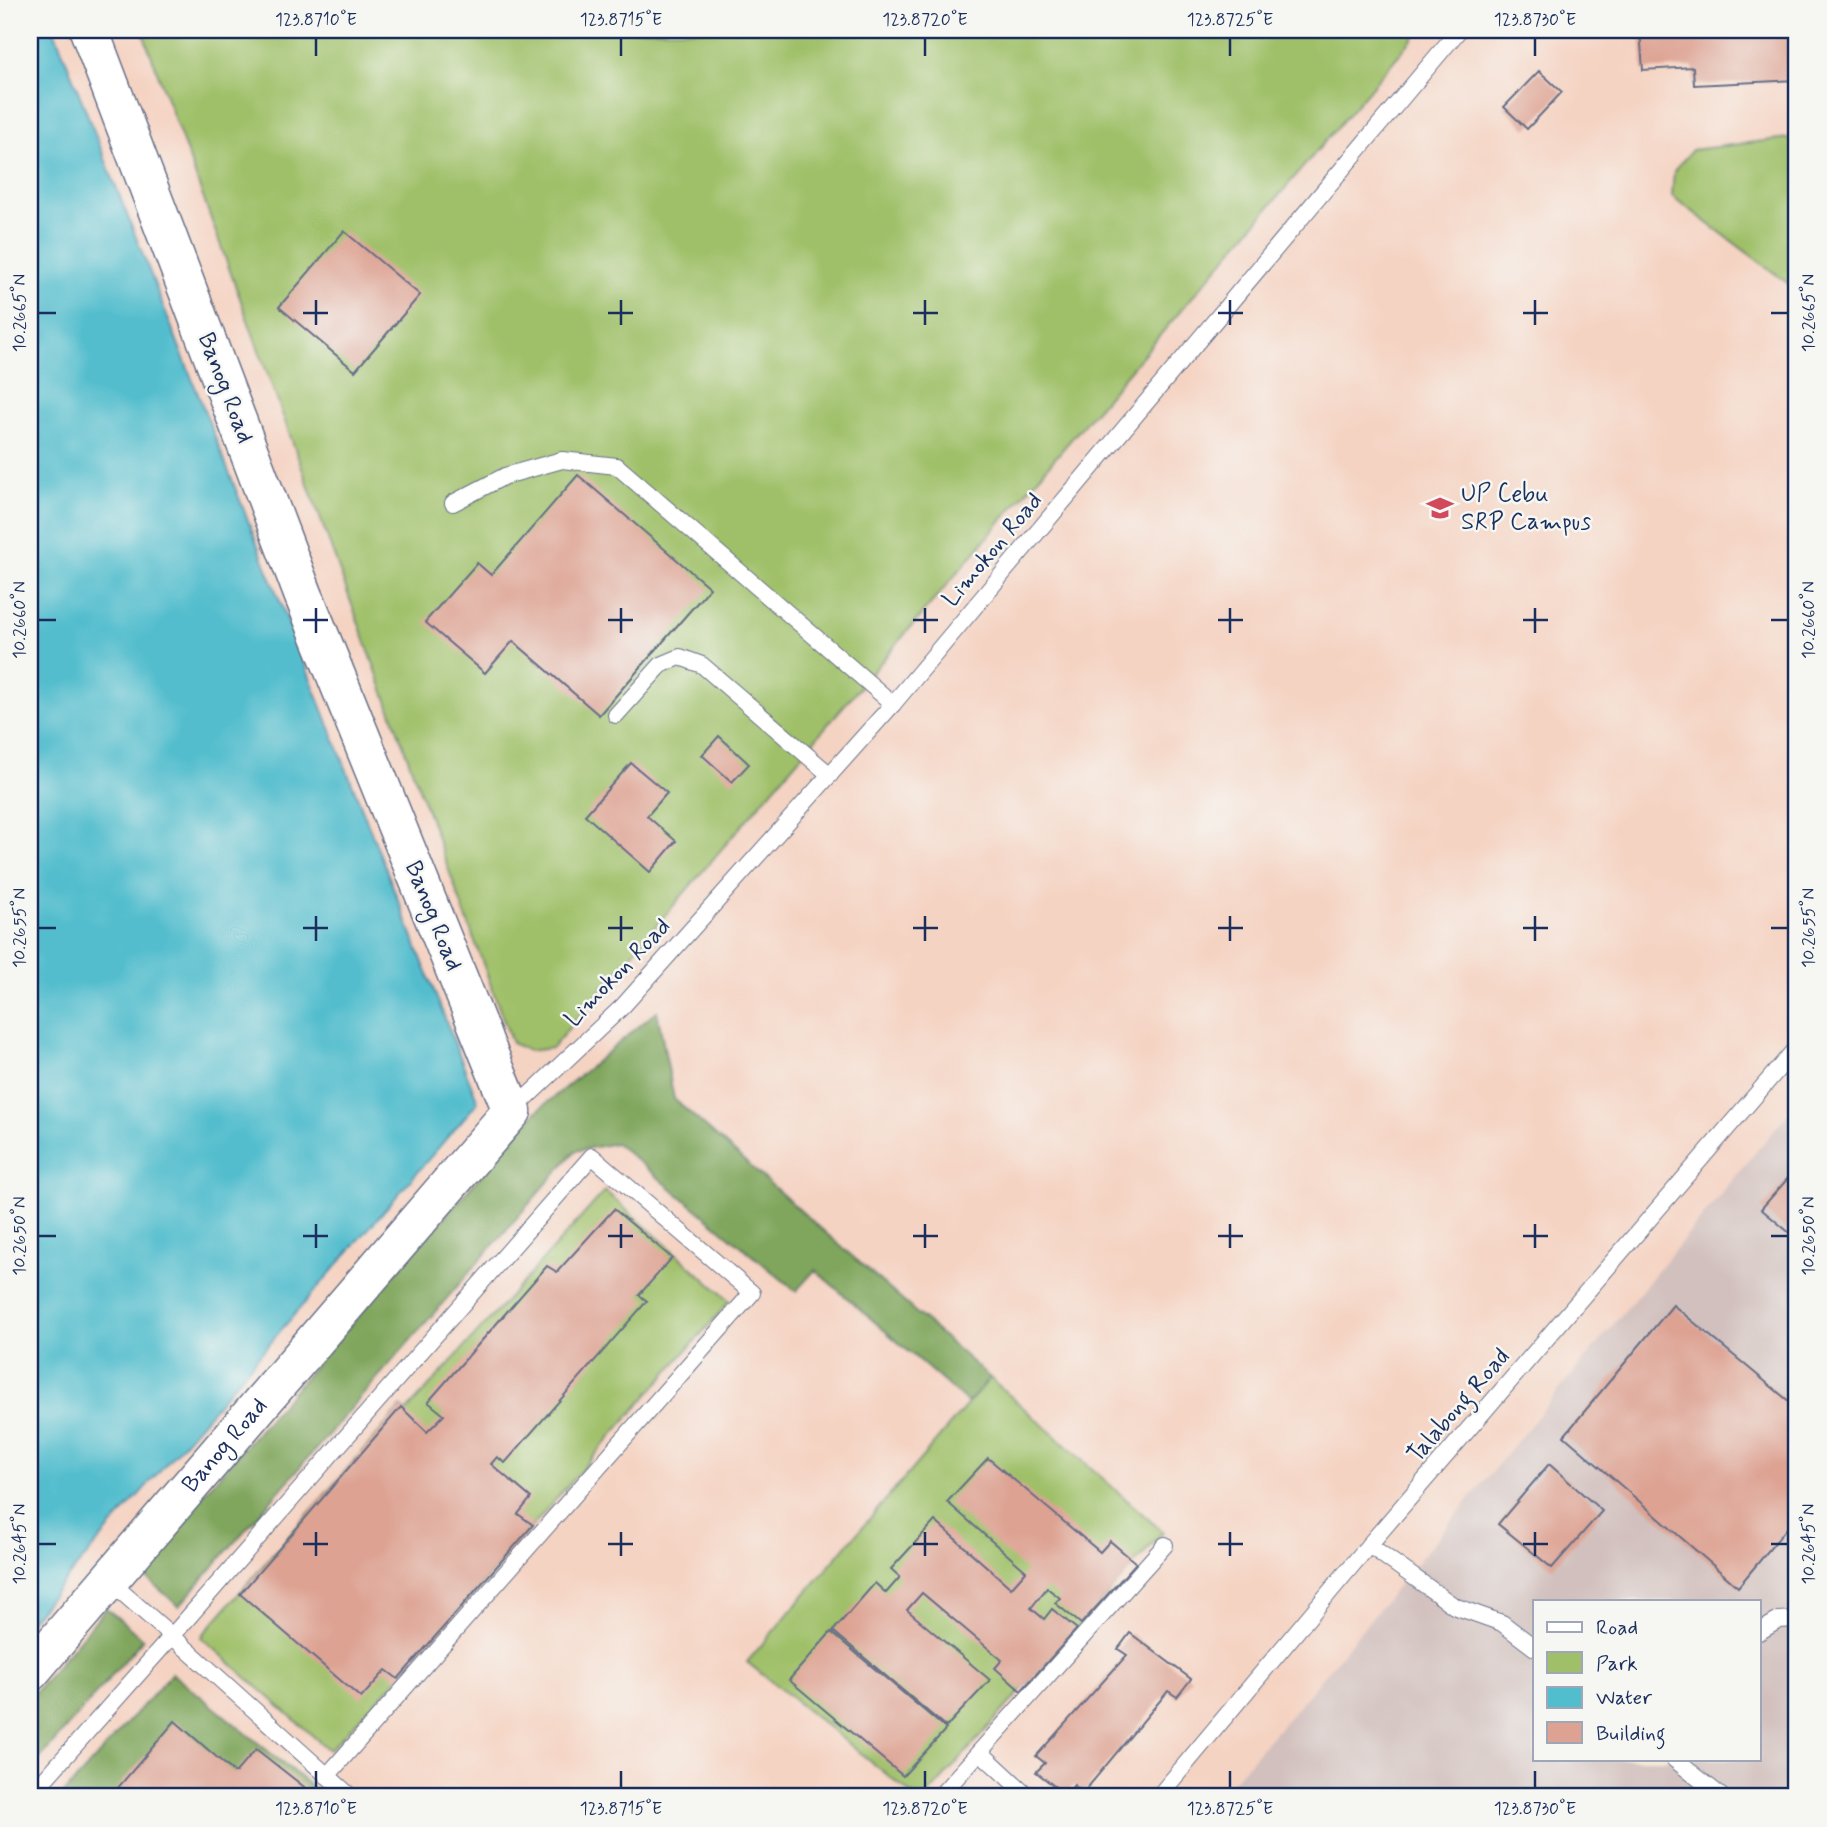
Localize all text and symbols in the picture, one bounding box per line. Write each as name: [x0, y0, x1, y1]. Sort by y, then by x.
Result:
text: 123.8710°E: [275, 8, 357, 32]
text: 123.8715°E: [580, 8, 662, 32]
text: 123.8720°E: [882, 8, 968, 32]
text: 123.8725°E: [1187, 8, 1273, 32]
text: 123.8730°E: [1494, 8, 1576, 32]
text: 10.2665°N: [8, 274, 32, 352]
text: 10.2665°N: [1797, 274, 1821, 352]
street label: Banog Road: [188, 328, 260, 448]
place label: UP Cebu SRP Campus: [1461, 479, 1592, 538]
street label: Limokon Road: [936, 486, 1050, 614]
school or university icon: UP Cebu SRP Campus: [1425, 493, 1455, 523]
text: 10.2660°N: [8, 581, 32, 659]
text: 10.2660°N: [1797, 581, 1821, 659]
street label: Banog Road: [395, 856, 469, 976]
text: 10.2655°N: [8, 888, 32, 968]
text: 10.2655°N: [1797, 888, 1821, 968]
street label: Limokon Road: [558, 912, 678, 1034]
text: 10.2650°N: [8, 1196, 32, 1276]
text: 10.2650°N: [1797, 1196, 1821, 1276]
street label: Talabong Road: [1401, 1342, 1520, 1472]
street label: Banog Road: [175, 1391, 274, 1499]
text: 10.2645°N: [8, 1504, 32, 1584]
text: 10.2645°N: [1797, 1504, 1821, 1584]
legend: [1533, 1600, 1760, 1760]
text: Road: [1596, 1614, 1638, 1642]
text: Park: [1596, 1650, 1638, 1678]
text: Water: [1596, 1684, 1652, 1712]
text: Building: [1596, 1720, 1666, 1750]
text: 123.8710°E: [275, 1797, 357, 1821]
text: 123.8715°E: [580, 1797, 662, 1821]
text: 123.8720°E: [882, 1797, 968, 1821]
text: 123.8725°E: [1187, 1797, 1273, 1821]
text: 123.8730°E: [1494, 1797, 1576, 1821]

